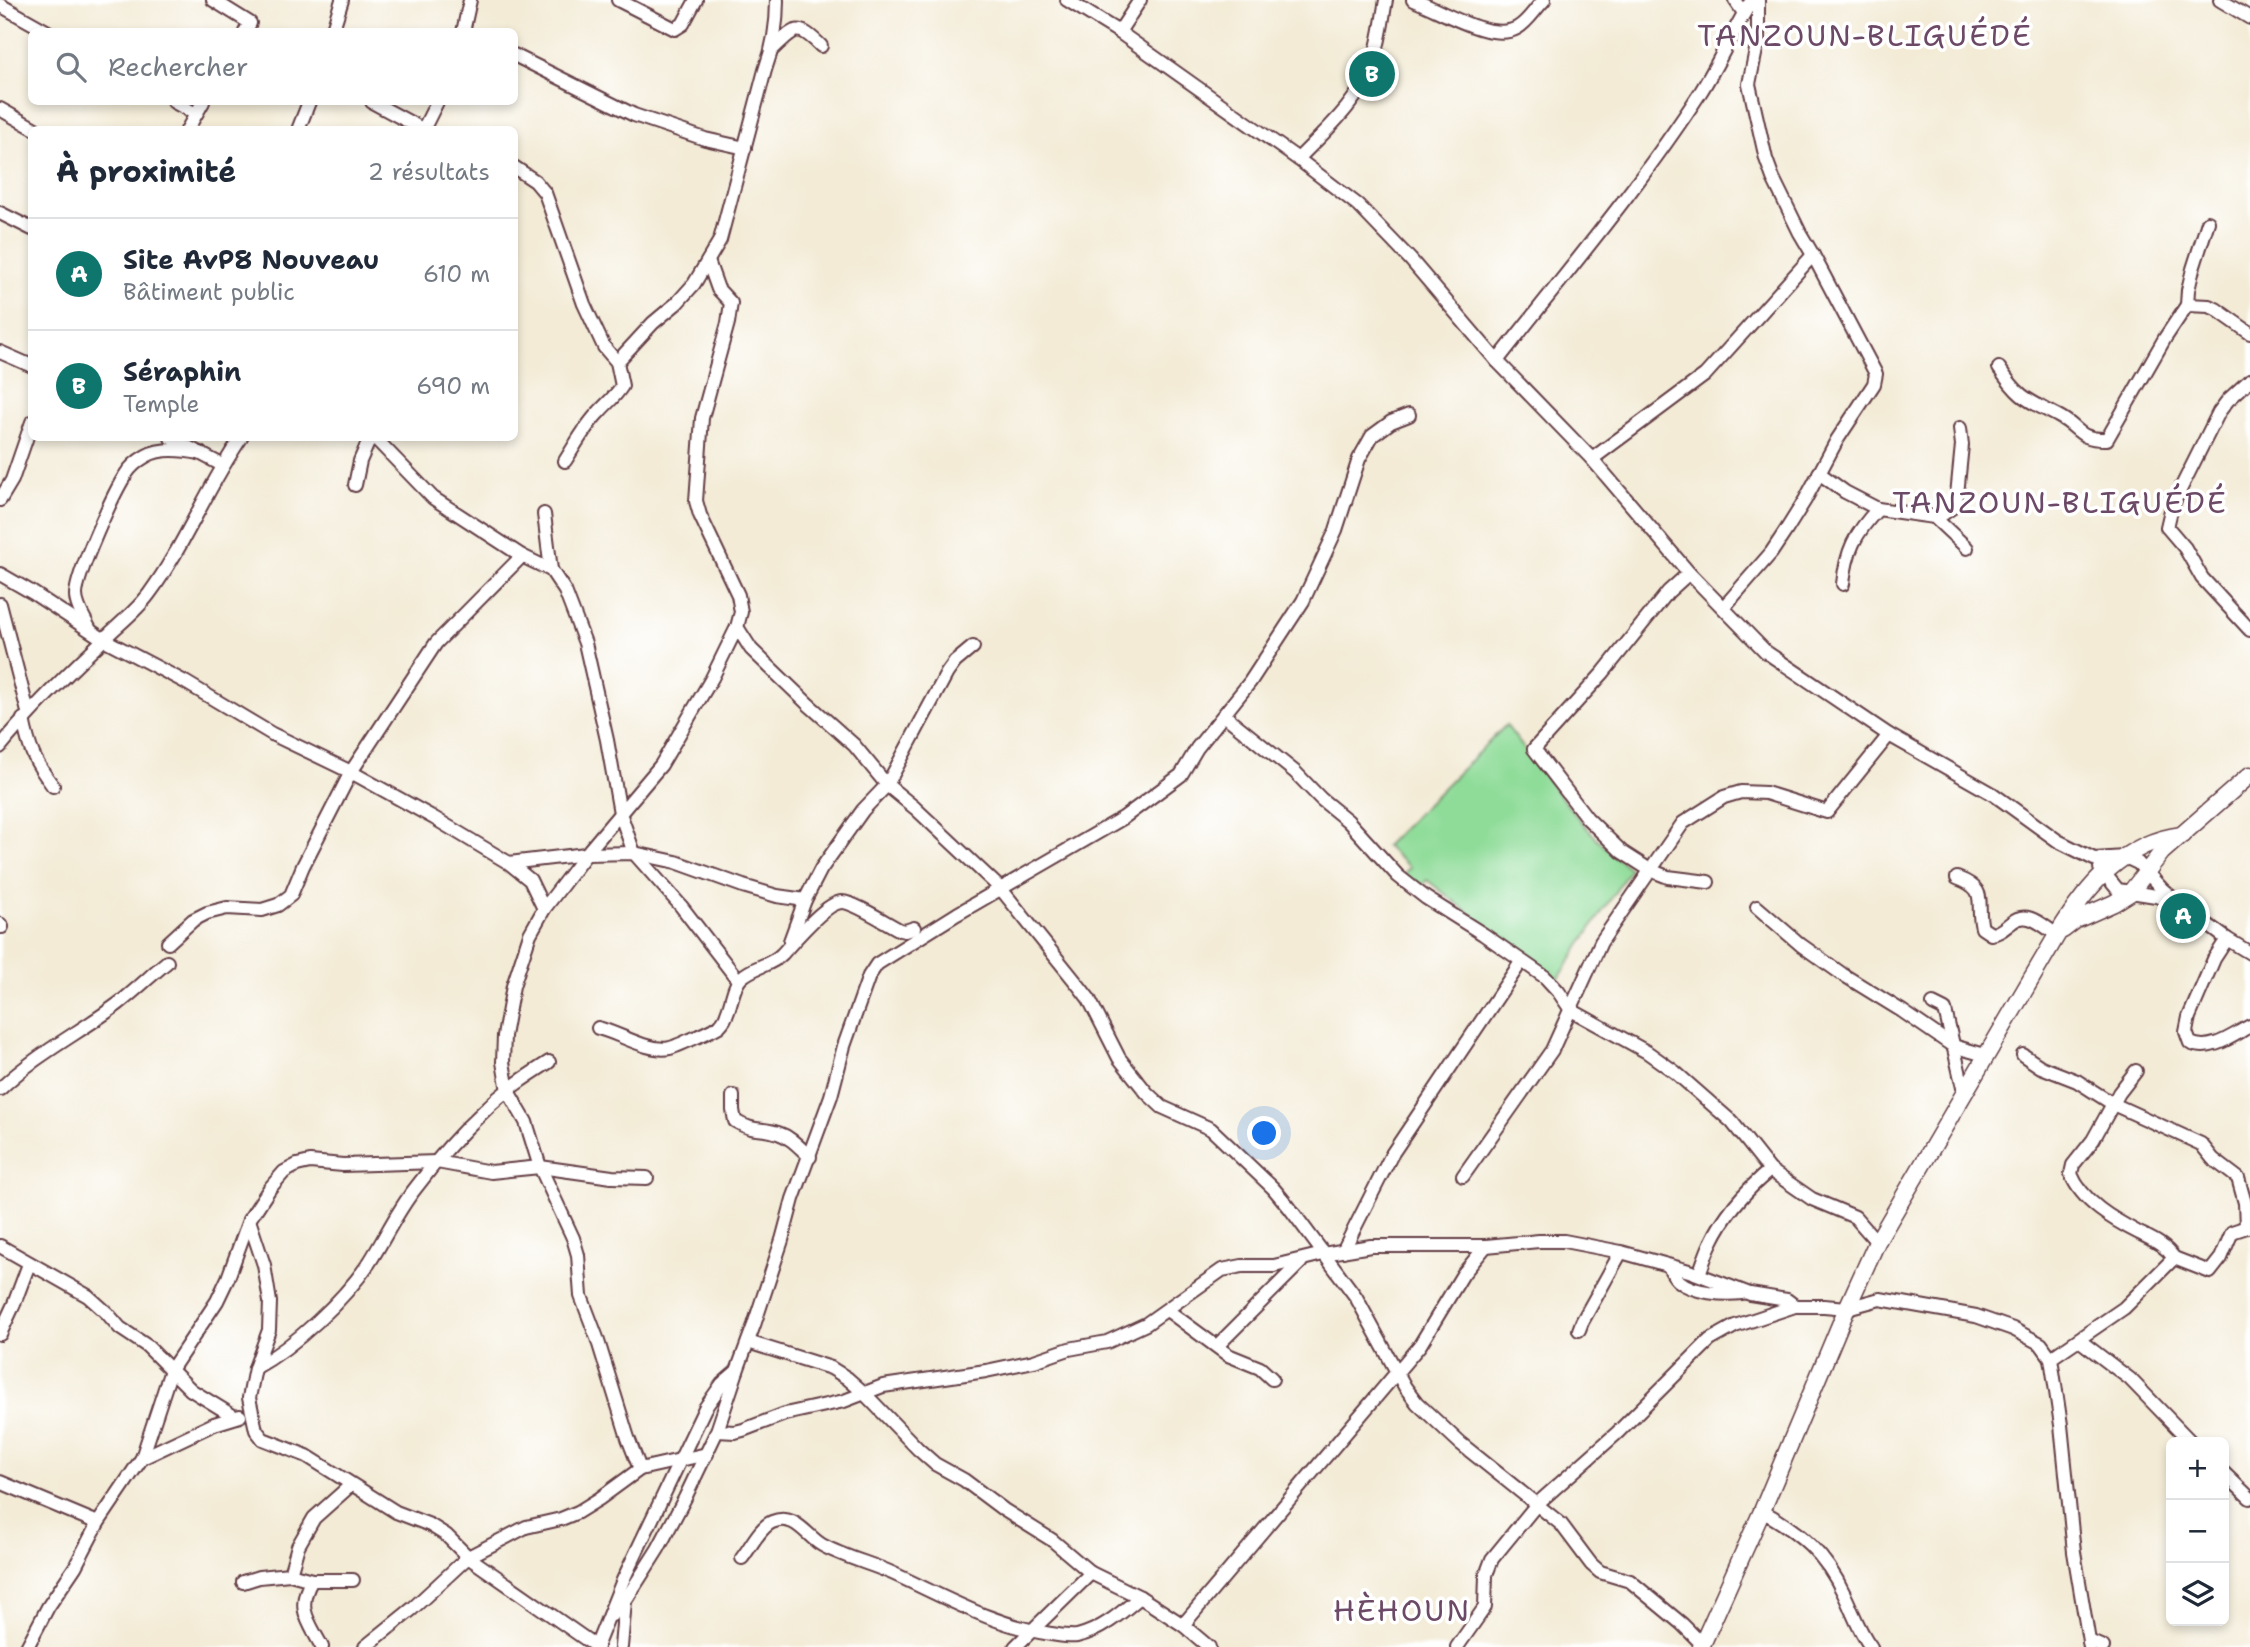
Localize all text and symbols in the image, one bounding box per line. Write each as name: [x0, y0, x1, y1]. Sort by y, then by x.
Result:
district label: TANZOUN-BLIGUÉDÉ: [1697, 15, 2033, 56]
search box: [28, 28, 518, 105]
icon: search: [52, 48, 90, 86]
pin: B: [1349, 48, 1395, 100]
text: Rechercher: [108, 49, 248, 84]
text: À proximité: [56, 151, 236, 192]
text: 2 résultats: [368, 157, 490, 187]
text: Site AvP8 Nouveau: [123, 242, 379, 277]
text: A: [70, 259, 88, 289]
text: 610 m: [423, 259, 490, 289]
text: Bâtiment public: [123, 277, 295, 307]
text: Séraphin: [123, 354, 241, 389]
text: B: [72, 371, 86, 401]
text: 690 m: [416, 371, 490, 401]
text: Temple: [123, 389, 200, 419]
district label: TANZOUN-BLIGUÉDÉ: [1892, 482, 2228, 523]
pin: A: [2160, 890, 2206, 942]
your location: [1247, 1116, 1281, 1150]
map controls: [2166, 1437, 2229, 1626]
button: +: [2166, 1437, 2229, 1500]
button: −: [2166, 1500, 2229, 1563]
button: layers: [2166, 1563, 2229, 1626]
district label: HÈHOUN: [1333, 1590, 1471, 1631]

